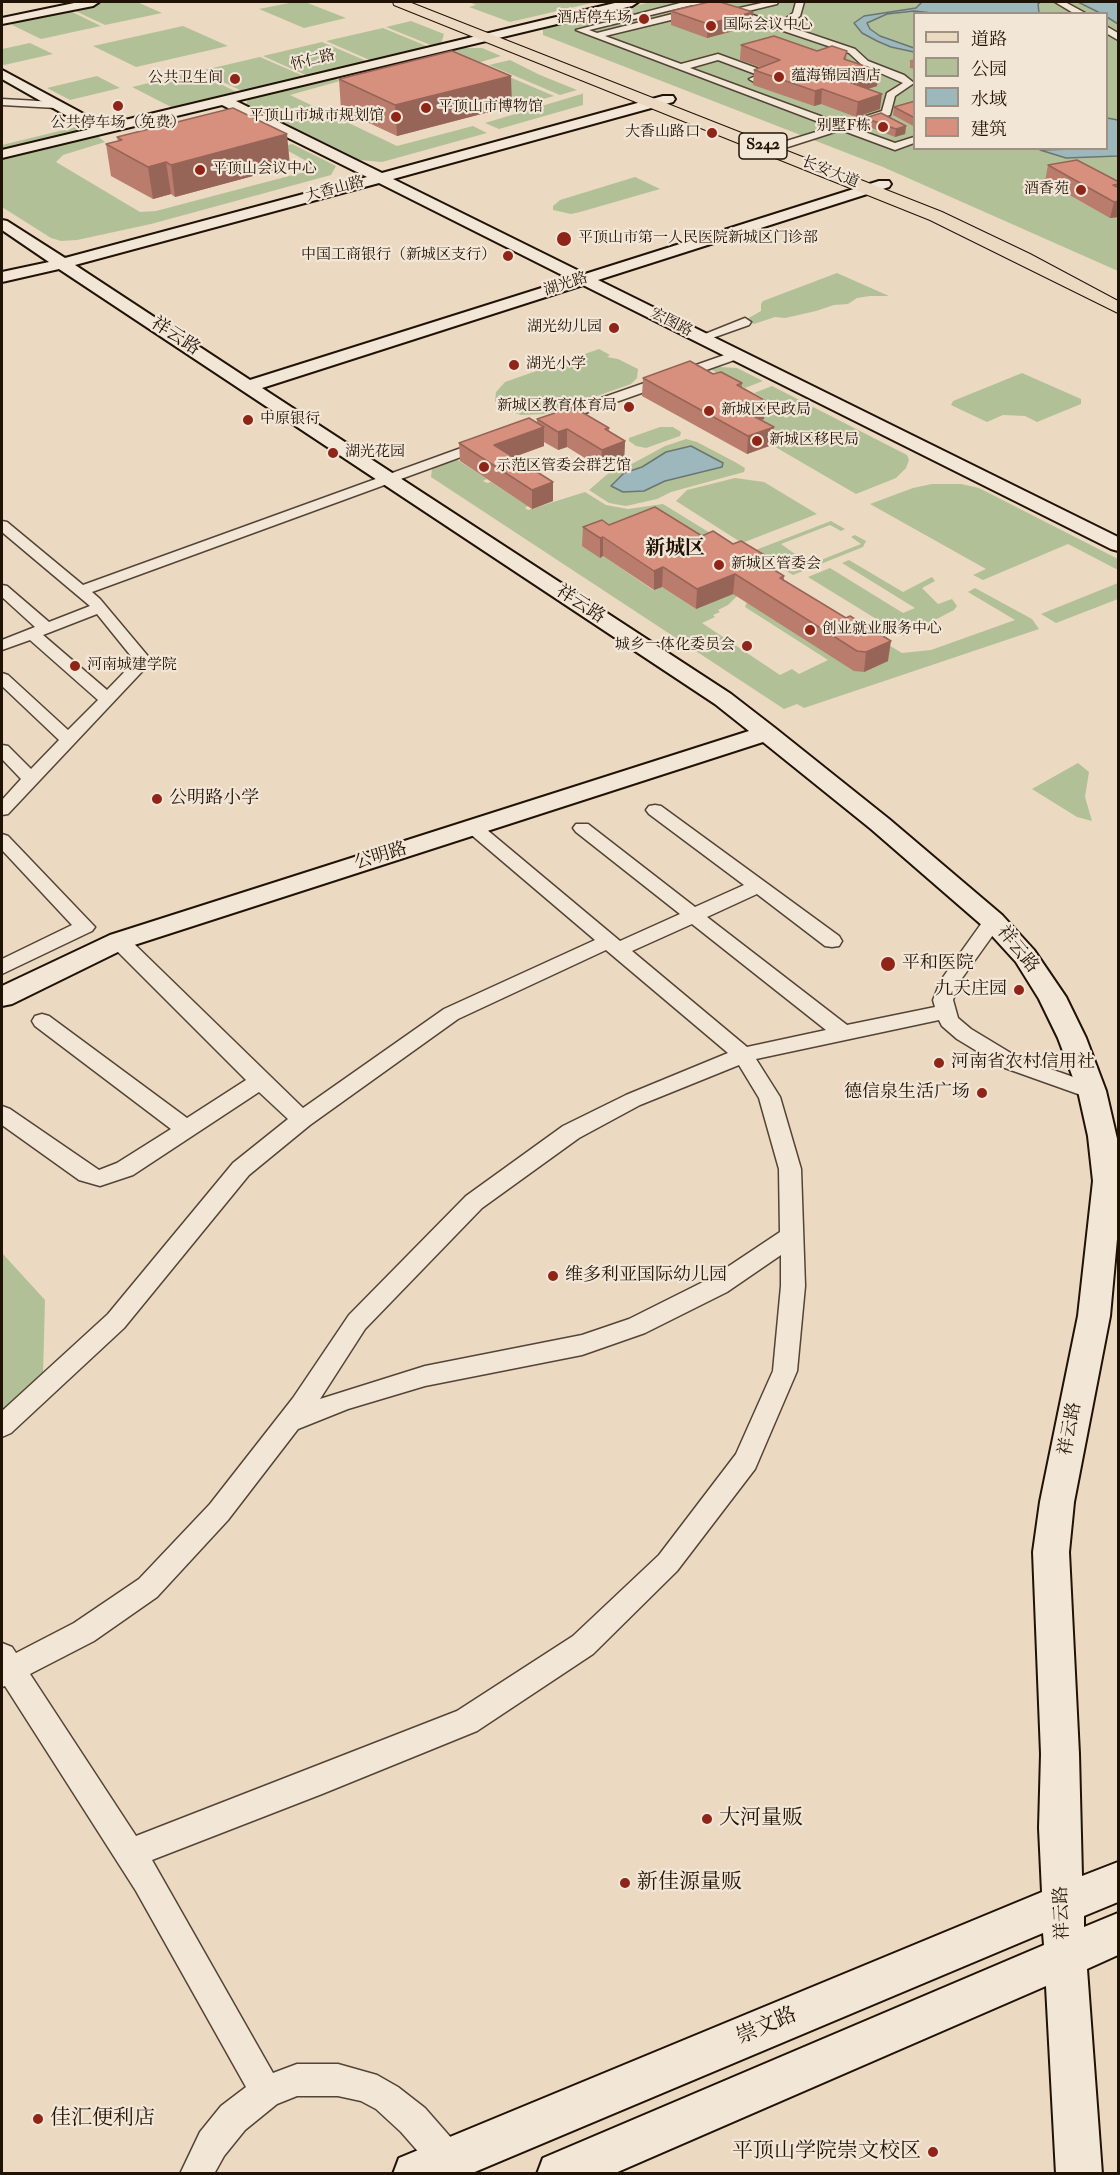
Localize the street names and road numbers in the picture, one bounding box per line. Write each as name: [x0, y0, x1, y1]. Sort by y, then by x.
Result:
street label: 怀仁路: [289, 47, 337, 75]
road number: S242: [739, 133, 787, 159]
street label: 长安大道: [799, 153, 861, 193]
street label: 大香山路: [304, 174, 366, 206]
street label: 湖光路: [542, 269, 590, 301]
street label: 宏图路: [647, 305, 695, 341]
street label: 祥云路: [146, 313, 204, 361]
street label: 祥云路: [551, 581, 609, 629]
street label: 公明路: [352, 839, 410, 875]
street label: 祥云路: [992, 922, 1042, 978]
street label: 祥云路: [1055, 1400, 1087, 1458]
street label: 祥云路: [1051, 1886, 1075, 1940]
street label: 崇文路: [733, 2003, 801, 2051]

